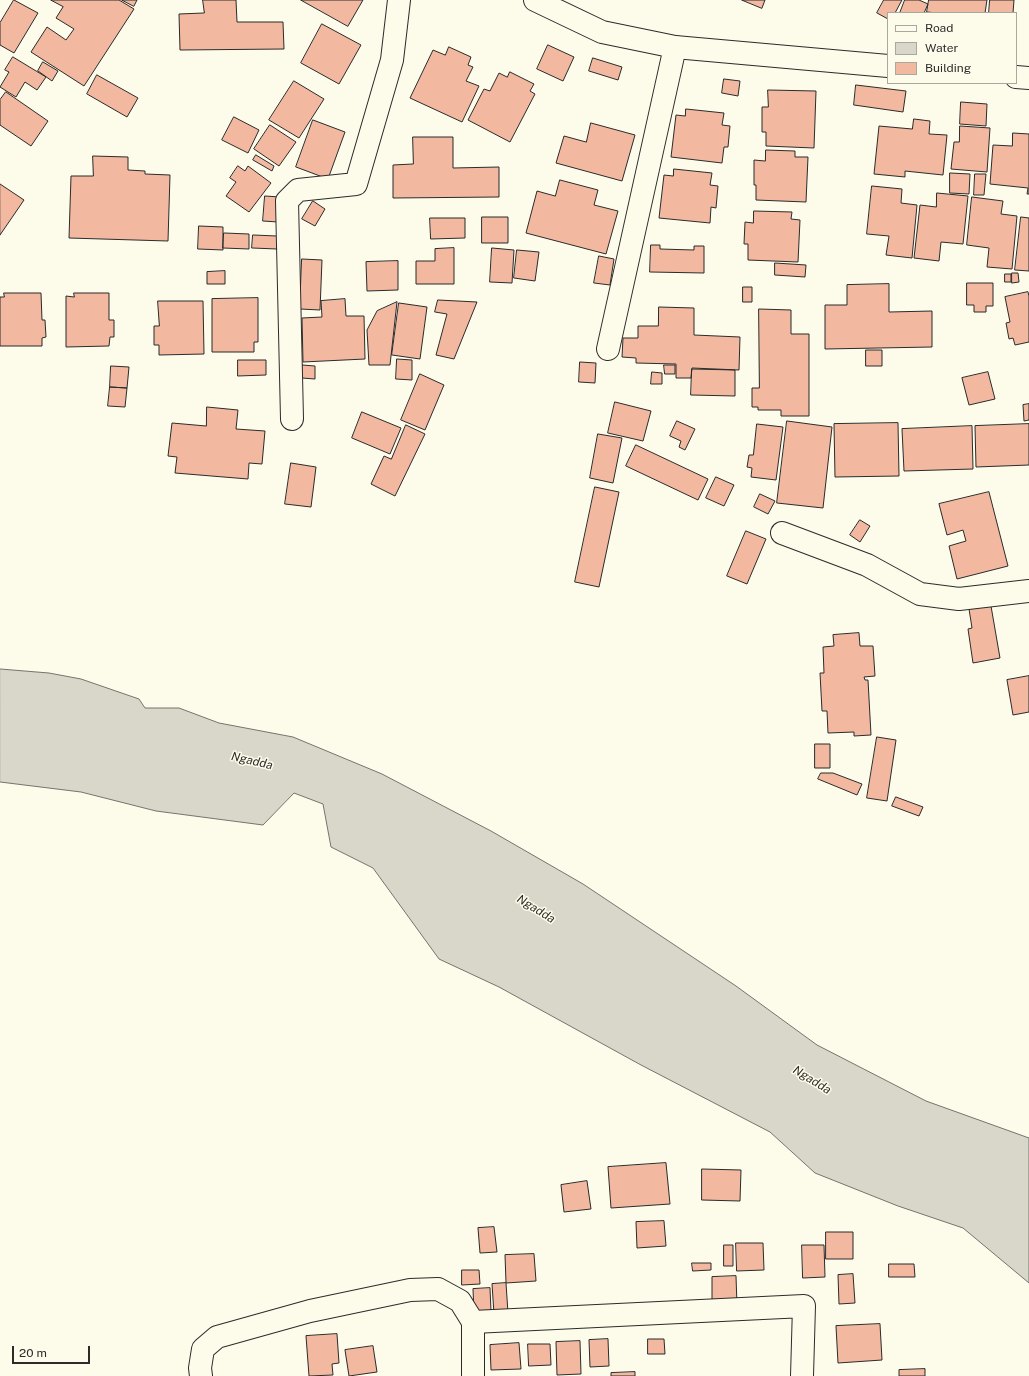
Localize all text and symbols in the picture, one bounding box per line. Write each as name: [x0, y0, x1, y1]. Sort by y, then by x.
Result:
legend: [887, 12, 1017, 84]
text: Road: [925, 21, 953, 35]
text: Water: [925, 41, 958, 55]
text: Building: [925, 61, 971, 75]
water label: Ngadda: [230, 749, 274, 773]
water label: Ngadda: [514, 892, 558, 926]
water label: Ngadda: [790, 1063, 834, 1097]
scale bar: [14, 1338, 92, 1364]
text: 20 m: [19, 1346, 47, 1360]

